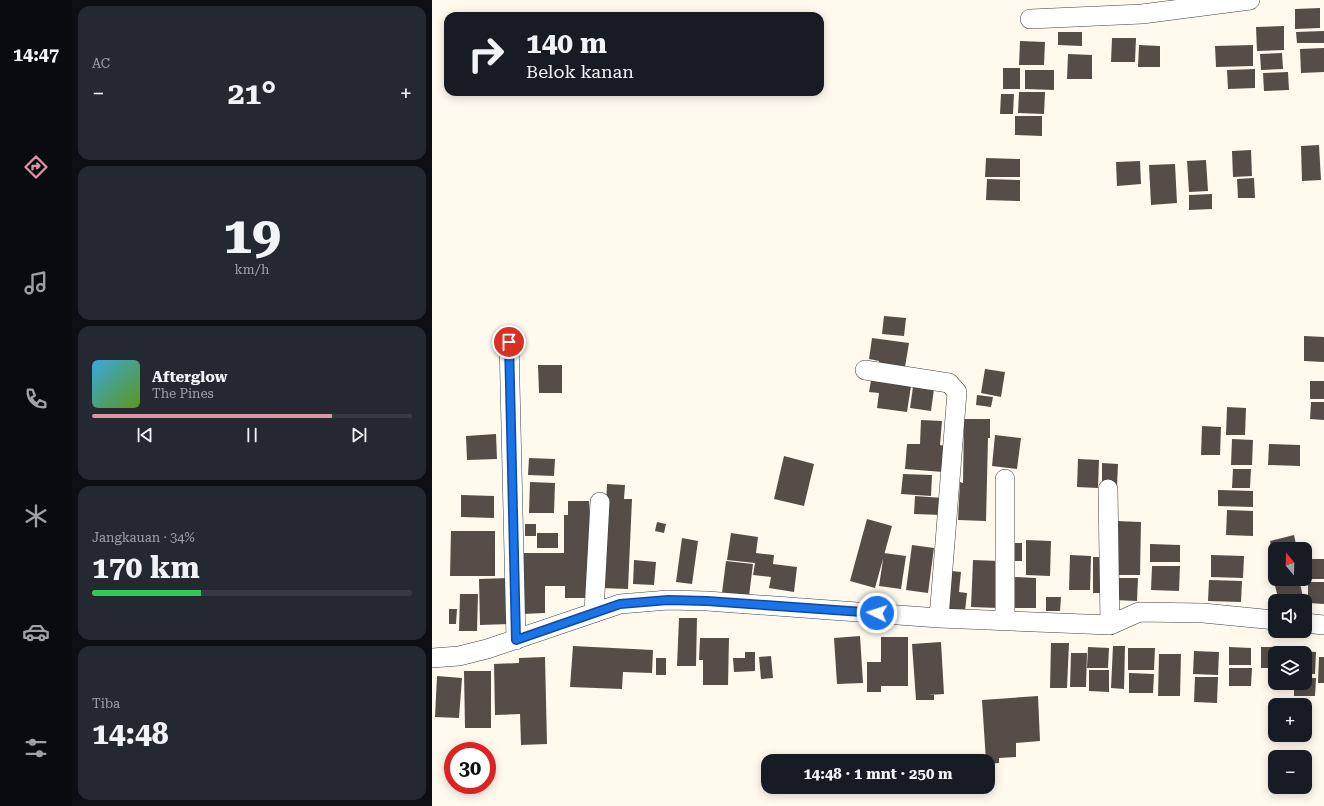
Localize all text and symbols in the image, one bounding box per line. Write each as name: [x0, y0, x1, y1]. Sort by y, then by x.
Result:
text: 140 m: [526, 27, 607, 60]
icon: right: [460, 28, 512, 80]
text: 14:47: [13, 44, 59, 65]
text: AC: [92, 56, 110, 71]
text: Belok kanan: [526, 61, 634, 82]
text: 21°: [228, 76, 276, 111]
text: −: [92, 81, 104, 106]
text: +: [400, 81, 412, 106]
icon: directions: [22, 153, 50, 181]
text: 19: [223, 205, 281, 266]
text: km/h: [235, 262, 269, 277]
icon: music: [22, 269, 50, 297]
pin: [492, 325, 526, 359]
icon: arrive: [498, 331, 520, 353]
text: Afterglow: [152, 368, 227, 386]
icon: phone: [22, 385, 50, 413]
text: The Pines: [152, 386, 214, 401]
icon: previous: [134, 424, 156, 446]
icon: pause: [241, 424, 263, 446]
icon: next: [348, 424, 370, 446]
icon: climate: [22, 502, 50, 530]
text: Jangkauan · 34%: [92, 530, 195, 545]
north arrow: [1268, 542, 1312, 586]
map controls: [1268, 542, 1312, 794]
text: 170 km: [92, 550, 200, 585]
position arrow: [856, 592, 898, 634]
button: sound: [1268, 594, 1312, 638]
icon: car: [22, 618, 50, 646]
button: layers: [1268, 646, 1312, 690]
text: Tiba: [92, 696, 120, 711]
button: +: [1268, 698, 1312, 742]
text: 14:48: [92, 716, 169, 751]
icon: filters: [22, 734, 50, 762]
speed limit sign: 30: [444, 742, 496, 794]
button: −: [1268, 750, 1312, 794]
text: 14:48 · 1 mnt · 250 m: [803, 765, 953, 783]

